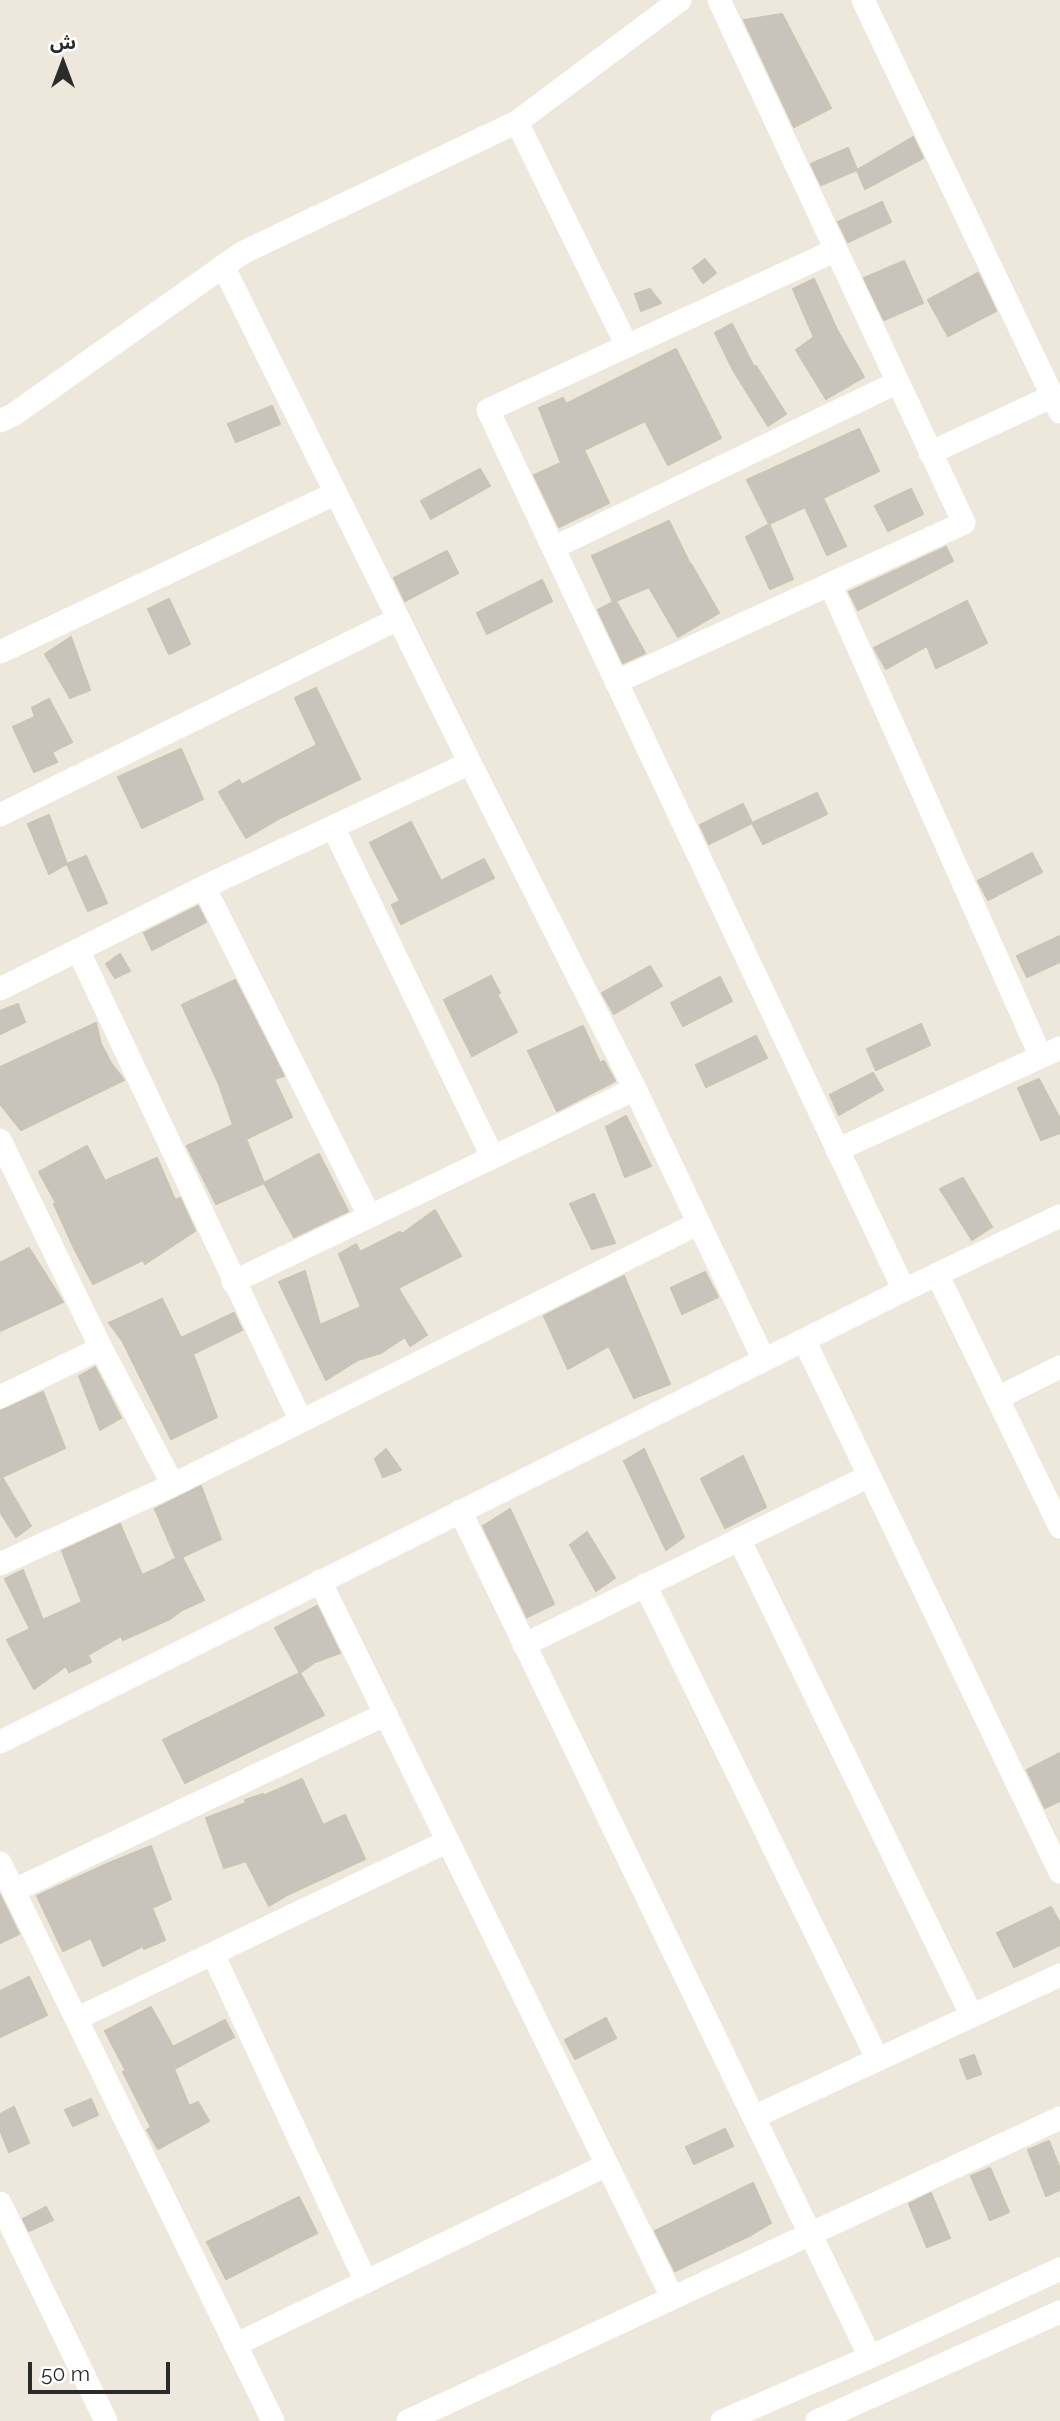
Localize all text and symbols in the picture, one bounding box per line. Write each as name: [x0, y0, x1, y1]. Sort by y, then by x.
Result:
north arrow: [28, 28, 98, 98]
text: ش: [50, 31, 76, 53]
scale bar: [32, 2348, 173, 2392]
text: 50 m: [41, 2361, 90, 2386]

